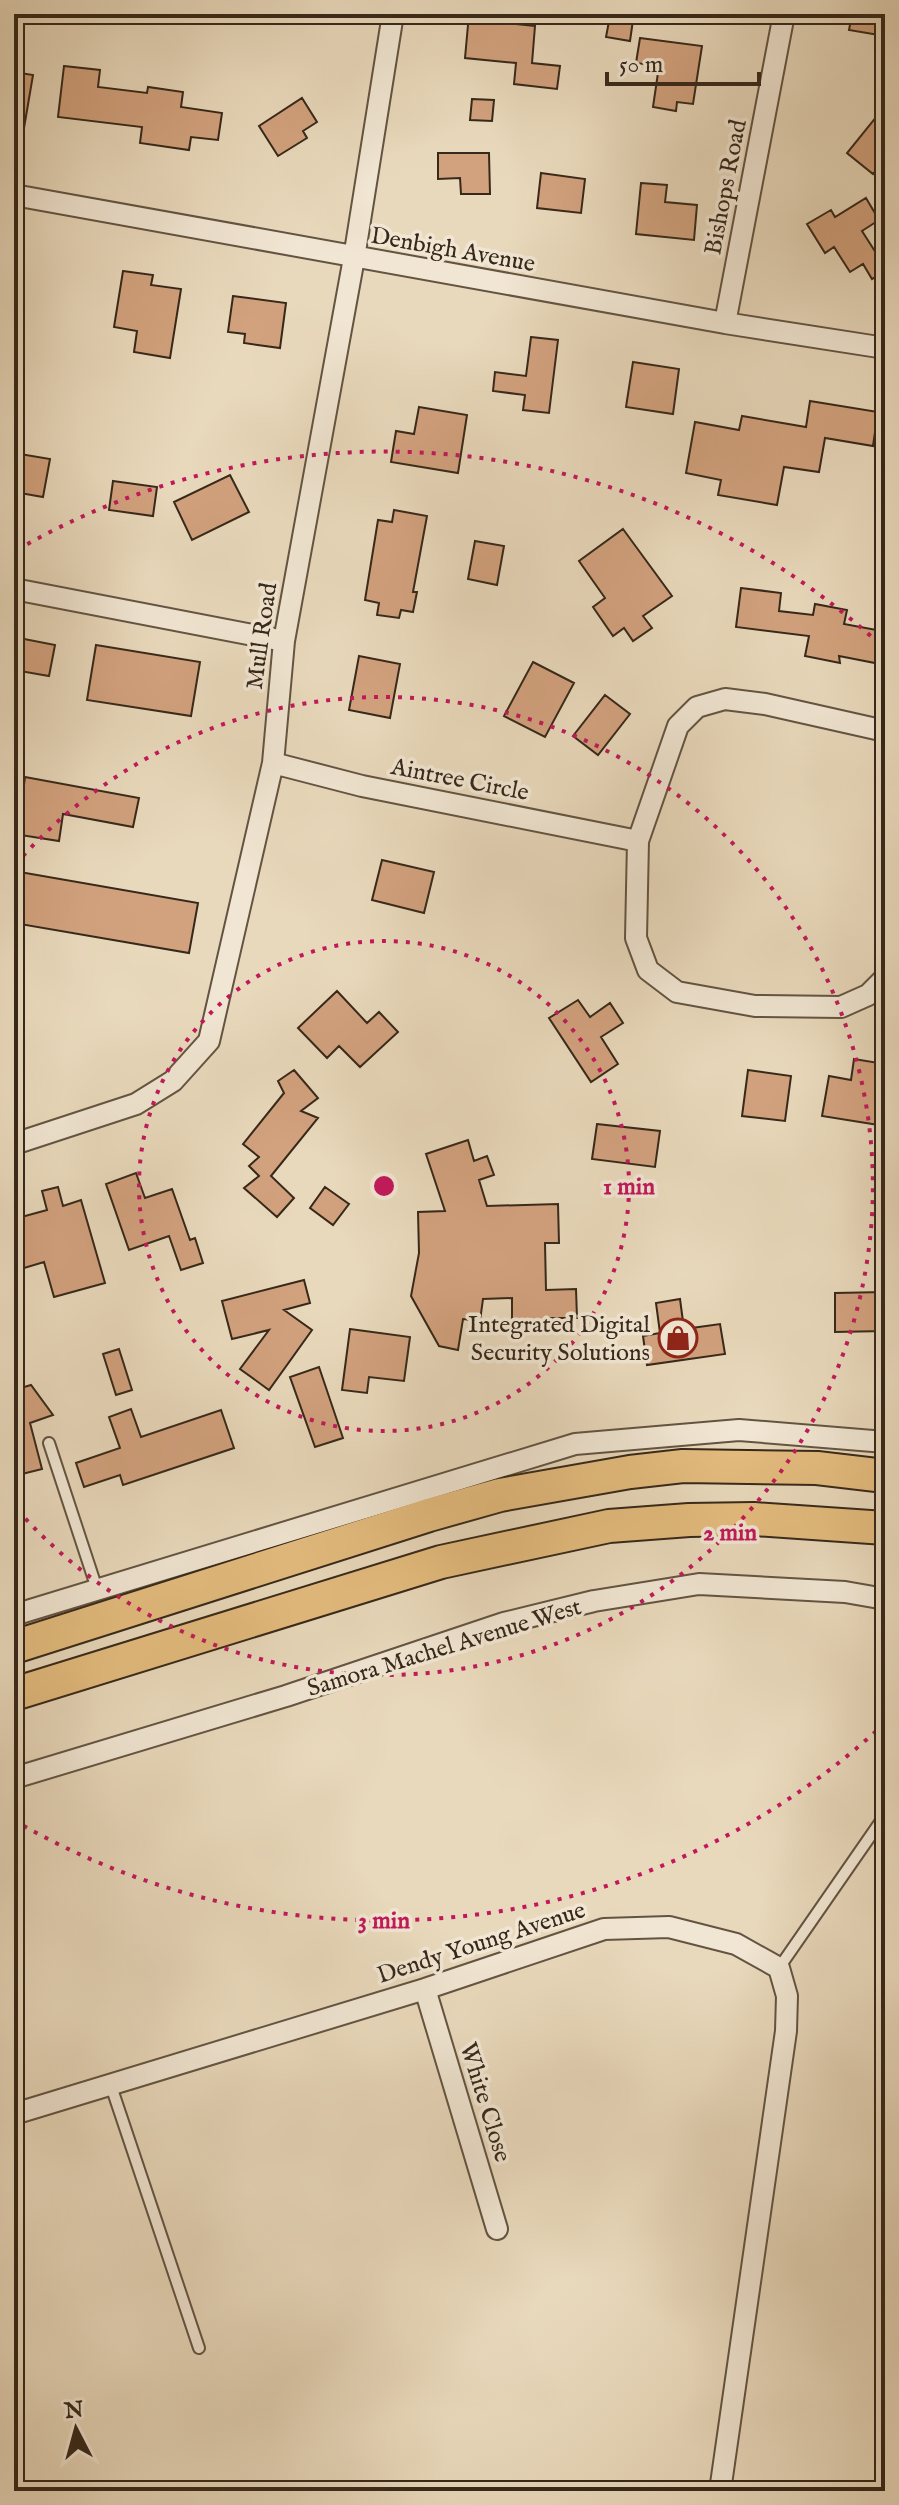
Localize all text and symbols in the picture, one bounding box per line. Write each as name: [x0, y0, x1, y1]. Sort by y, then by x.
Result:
scale bar: [607, 36, 759, 86]
text: 50 m: [619, 50, 663, 81]
street label: Bishops Road: [698, 117, 755, 258]
street label: Denbigh Avenue: [368, 221, 537, 280]
street label: Mull Road: [240, 581, 285, 692]
street label: Aintree Circle: [387, 752, 531, 809]
centre of rings: [370, 1172, 398, 1200]
text: 1 min: [603, 1172, 655, 1203]
place label: Integrated Digital Security Solutions: [468, 1310, 650, 1369]
shop icon: Integrated Digital Security Solutions: [657, 1317, 699, 1359]
text: 2 min: [703, 1518, 757, 1549]
street label: Samora Machel Avenue West: [304, 1592, 585, 1705]
street label: Dendy Young Avenue: [373, 1895, 590, 1992]
text: 3 min: [358, 1906, 410, 1937]
street label: White Close: [452, 2039, 517, 2166]
north arrow: [36, 2389, 116, 2469]
text: N: [62, 2396, 85, 2426]

